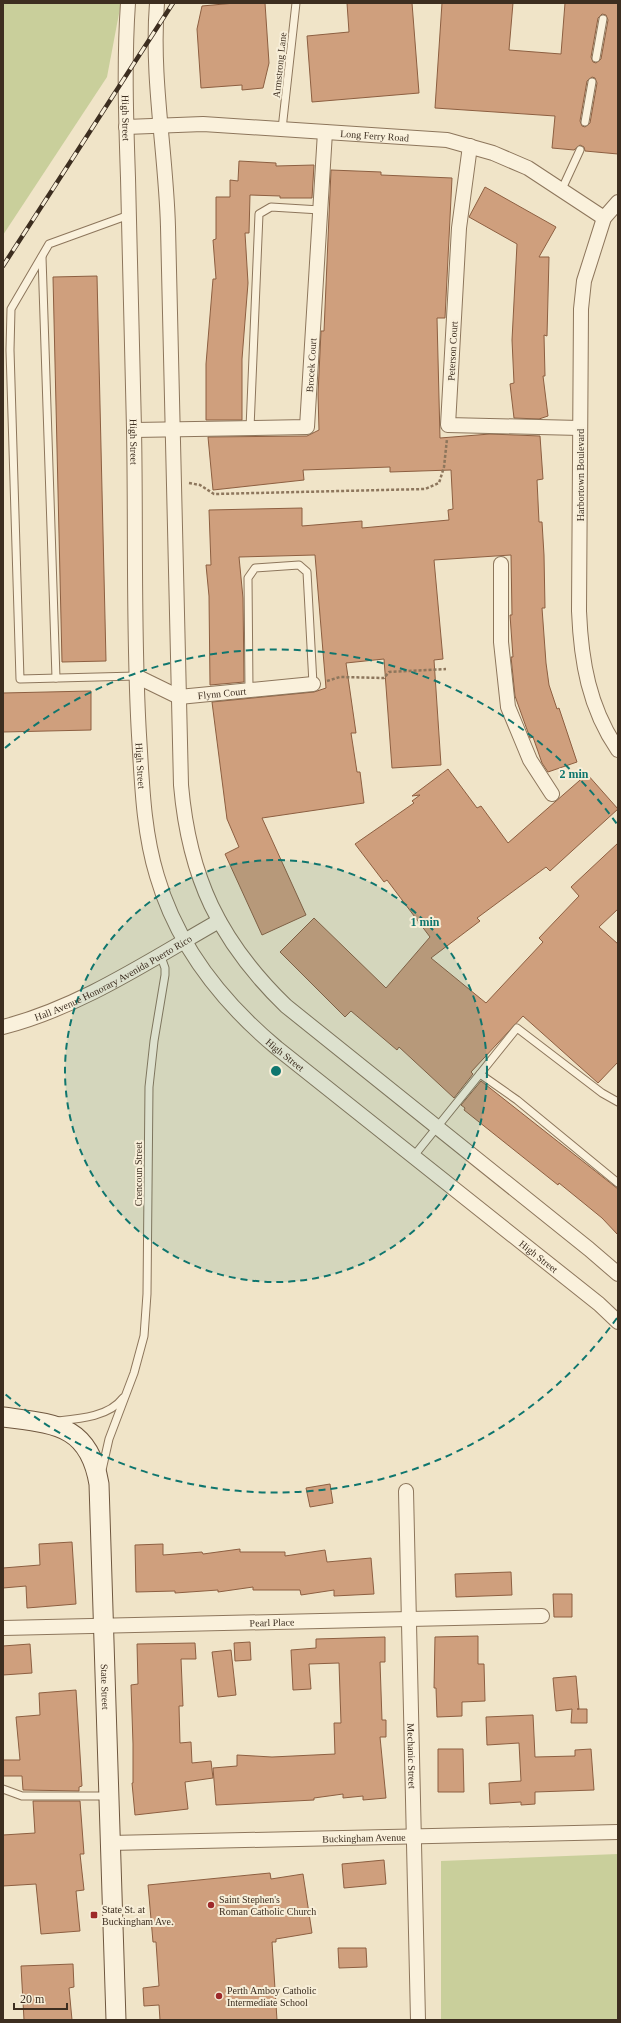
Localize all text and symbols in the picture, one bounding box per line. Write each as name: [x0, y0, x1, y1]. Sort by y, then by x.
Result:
street label: Armstrong Lane: [271, 31, 288, 98]
street label: High Street: [120, 95, 132, 141]
street label: Long Ferry Road: [340, 128, 409, 143]
street label: Peterson Court: [445, 321, 460, 381]
street label: Brocek Court: [304, 338, 318, 393]
street label: High Street: [128, 419, 140, 465]
street label: Harbortown Boulevard: [575, 429, 586, 521]
street label: Flynn Court: [197, 685, 247, 701]
street label: High Street: [133, 743, 147, 789]
text: 2 min: [559, 767, 589, 781]
text: 1 min: [410, 915, 440, 929]
street label: Hall Avenue Honorary Avenida Puerto Rico: [33, 933, 194, 1023]
street label: High Street: [264, 1036, 306, 1074]
centre of rings: [269, 1064, 283, 1078]
street label: Crencoun Street: [133, 1141, 144, 1206]
street label: High Street: [517, 1238, 560, 1275]
street label: Pearl Place: [249, 1617, 295, 1629]
street label: State Street: [99, 1664, 111, 1710]
street label: Mechanic Street: [405, 1723, 418, 1789]
street label: Buckingham Avenue: [322, 1832, 406, 1844]
place label: Saint Stephen's Roman Catholic Church: [219, 1894, 316, 1917]
marker: Saint Stephen's Roman Catholic Church: [206, 1900, 216, 1910]
place label: State St. at Buckingham Ave.: [102, 1904, 173, 1927]
marker: State St. at Buckingham Ave.: [89, 1910, 99, 1920]
scale bar: [14, 1985, 67, 2011]
place label: Perth Amboy Catholic Intermediate School: [227, 1985, 317, 2008]
marker: Perth Amboy Catholic Intermediate School: [214, 1991, 224, 2001]
text: 20 m: [20, 1992, 45, 2006]

